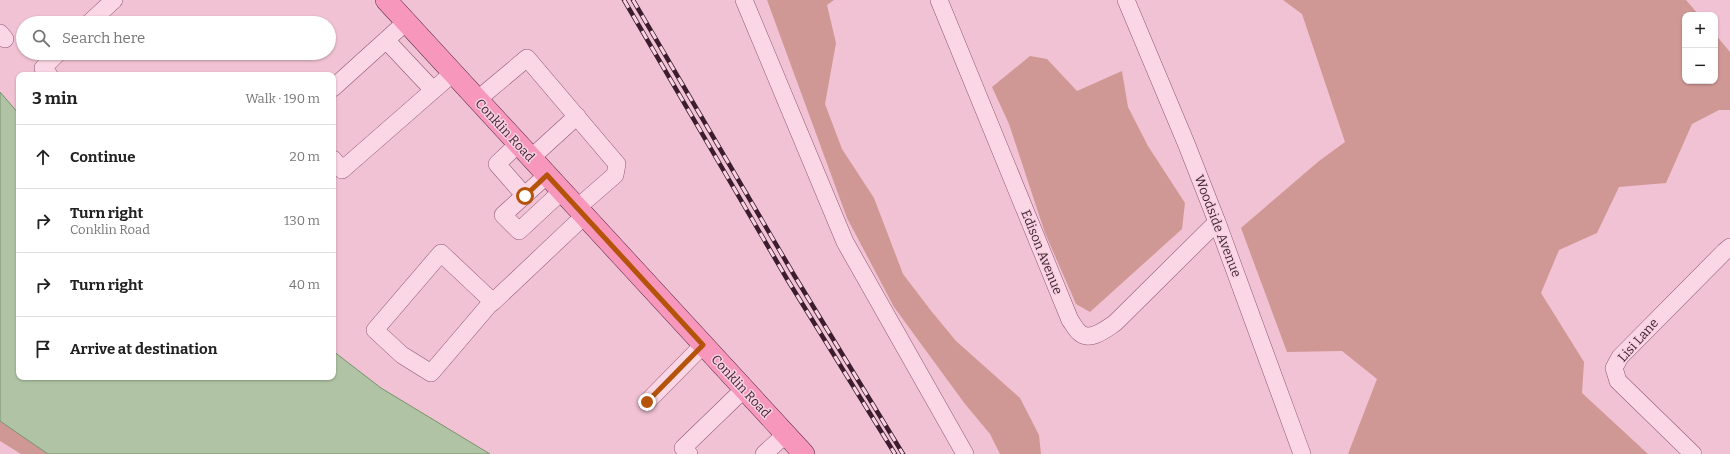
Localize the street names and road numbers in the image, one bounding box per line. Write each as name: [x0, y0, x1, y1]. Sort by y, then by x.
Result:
street label: Conklin Road: [472, 96, 538, 165]
street label: Woodside Avenue: [1192, 173, 1244, 279]
street label: Edison Avenue: [1018, 208, 1066, 296]
street label: Lisi Lane: [1615, 315, 1661, 365]
street label: Conklin Road: [708, 352, 774, 421]

